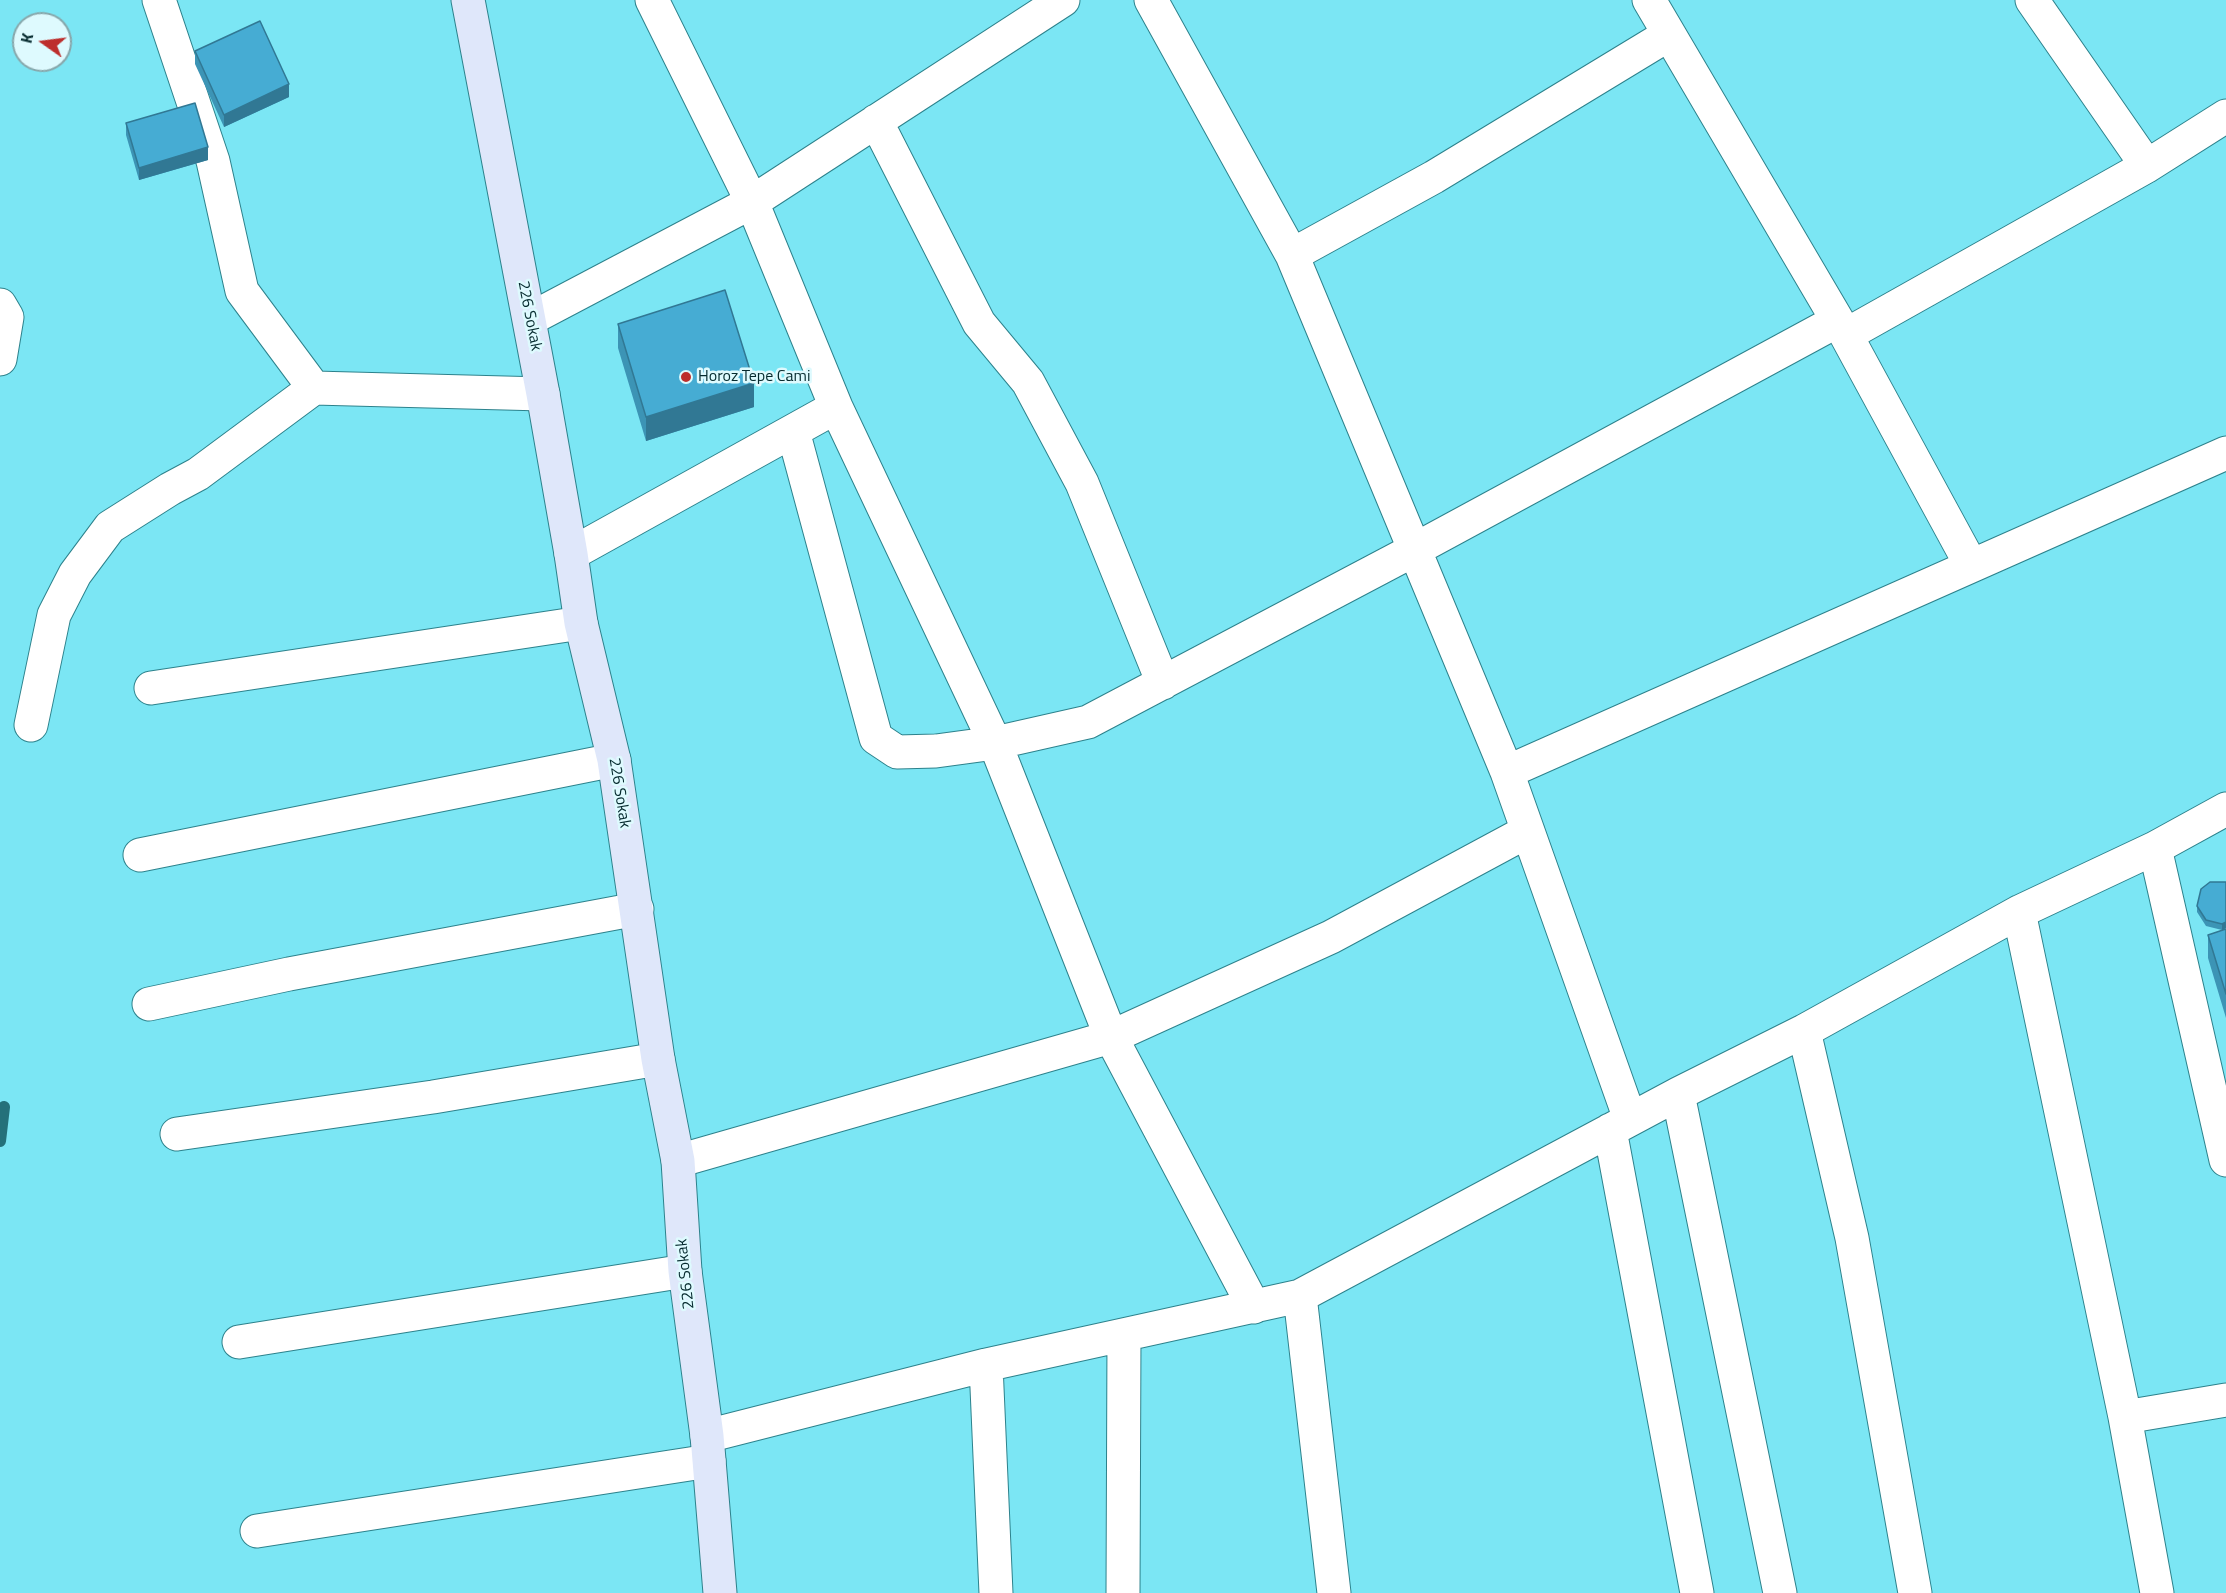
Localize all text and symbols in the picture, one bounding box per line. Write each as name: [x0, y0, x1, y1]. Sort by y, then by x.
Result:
north arrow: [12, 12, 72, 72]
text: K: [14, 31, 39, 46]
street label: 226 Sokak: [513, 279, 545, 353]
place label: Horoz Tepe Cami: [698, 367, 810, 387]
marker: Horoz Tepe Cami: [679, 370, 693, 384]
street label: 226 Sokak: [604, 757, 634, 829]
street label: 226 Sokak: [673, 1238, 699, 1310]

